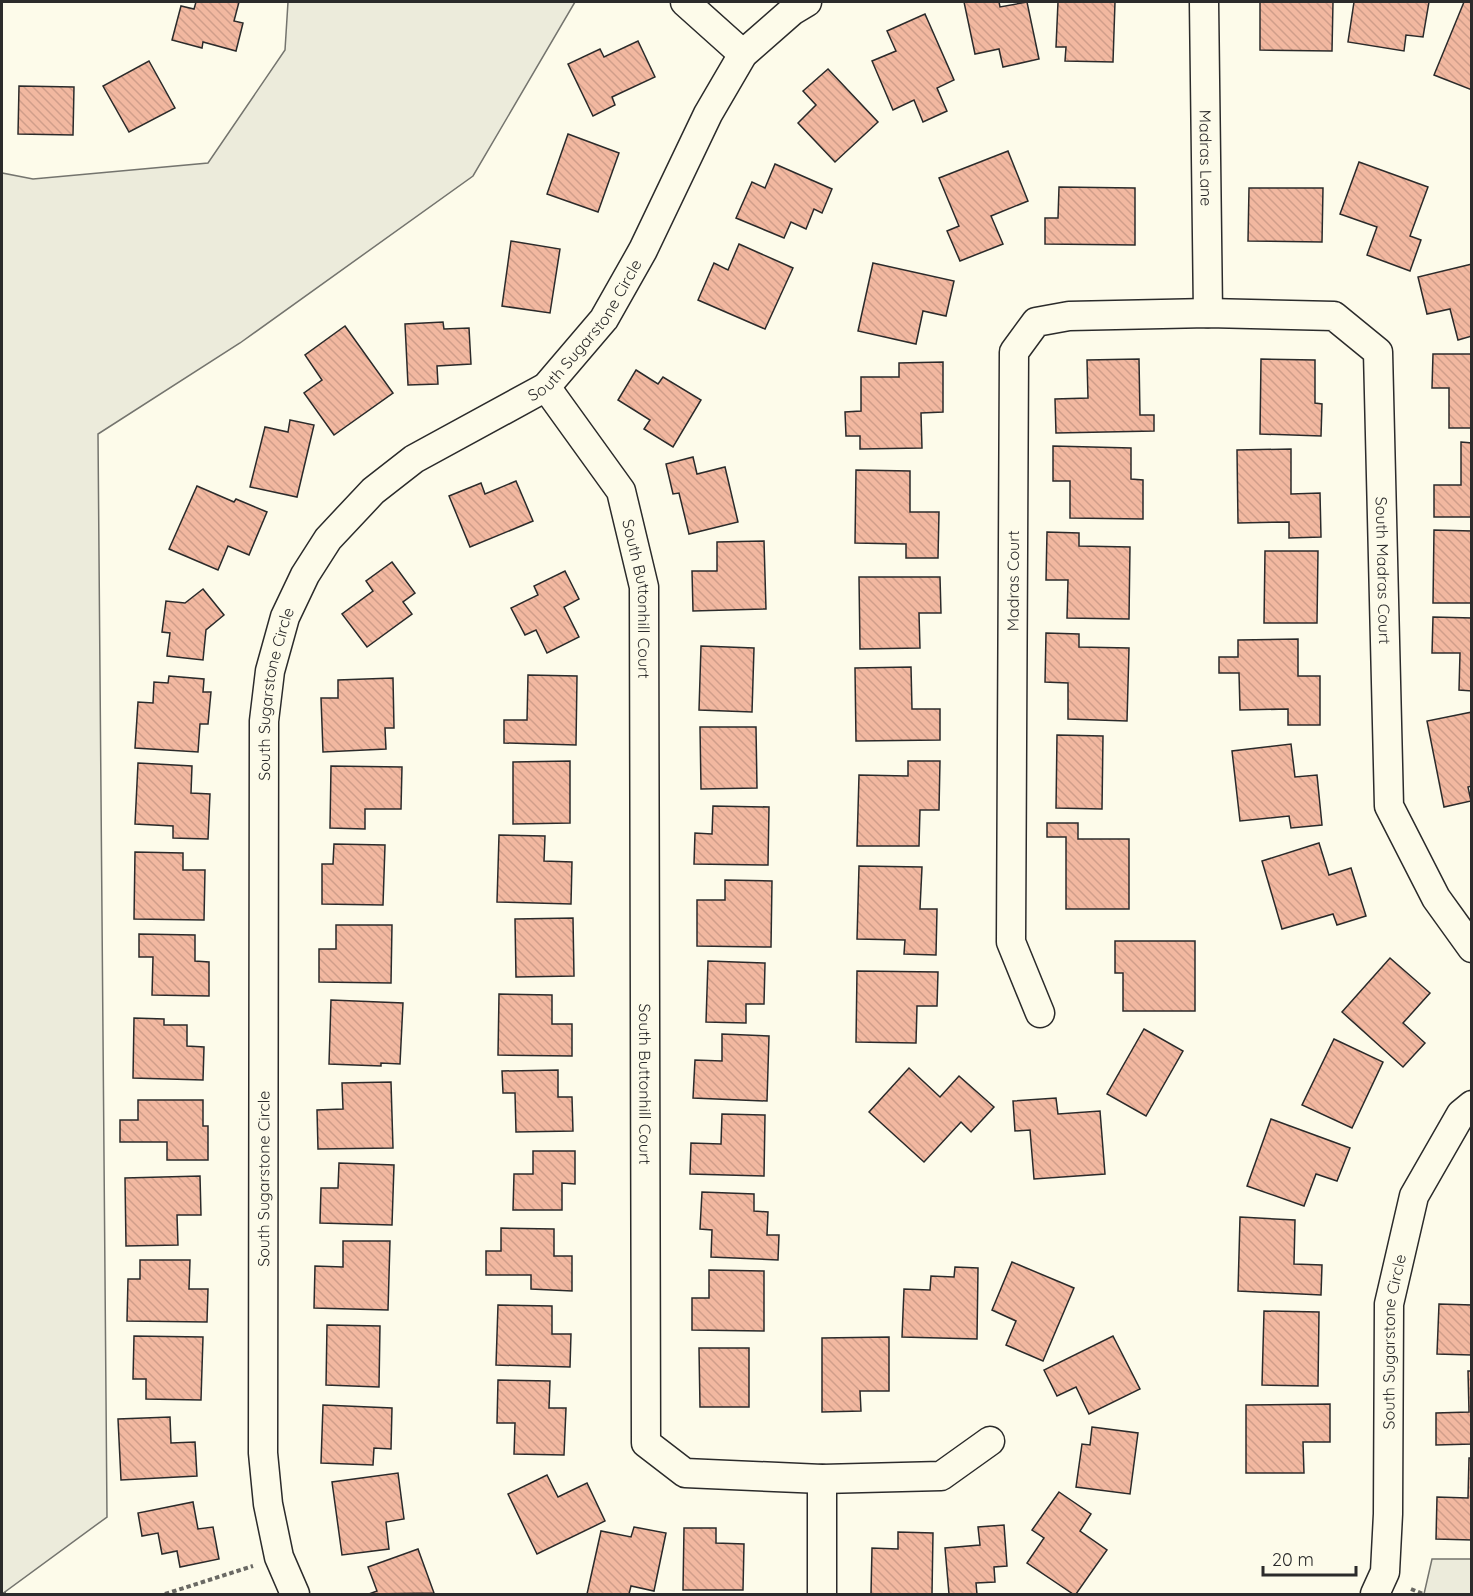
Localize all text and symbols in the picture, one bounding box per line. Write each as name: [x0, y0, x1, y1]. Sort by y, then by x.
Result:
street label: Madras Lane: [1195, 110, 1217, 206]
street label: South Sugarstone Circle: [524, 256, 646, 405]
street label: South Madras Court: [1372, 496, 1395, 645]
street label: South Buttonhill Court: [618, 517, 654, 679]
street label: Madras Court: [1003, 530, 1023, 631]
street label: South Sugarstone Circle: [254, 604, 298, 781]
street label: South Buttonhill Court: [635, 1004, 655, 1165]
street label: South Sugarstone Circle: [253, 1091, 273, 1267]
street label: South Sugarstone Circle: [1378, 1252, 1410, 1429]
scale bar: [1263, 1539, 1356, 1577]
text: 20 m: [1272, 1548, 1314, 1571]

